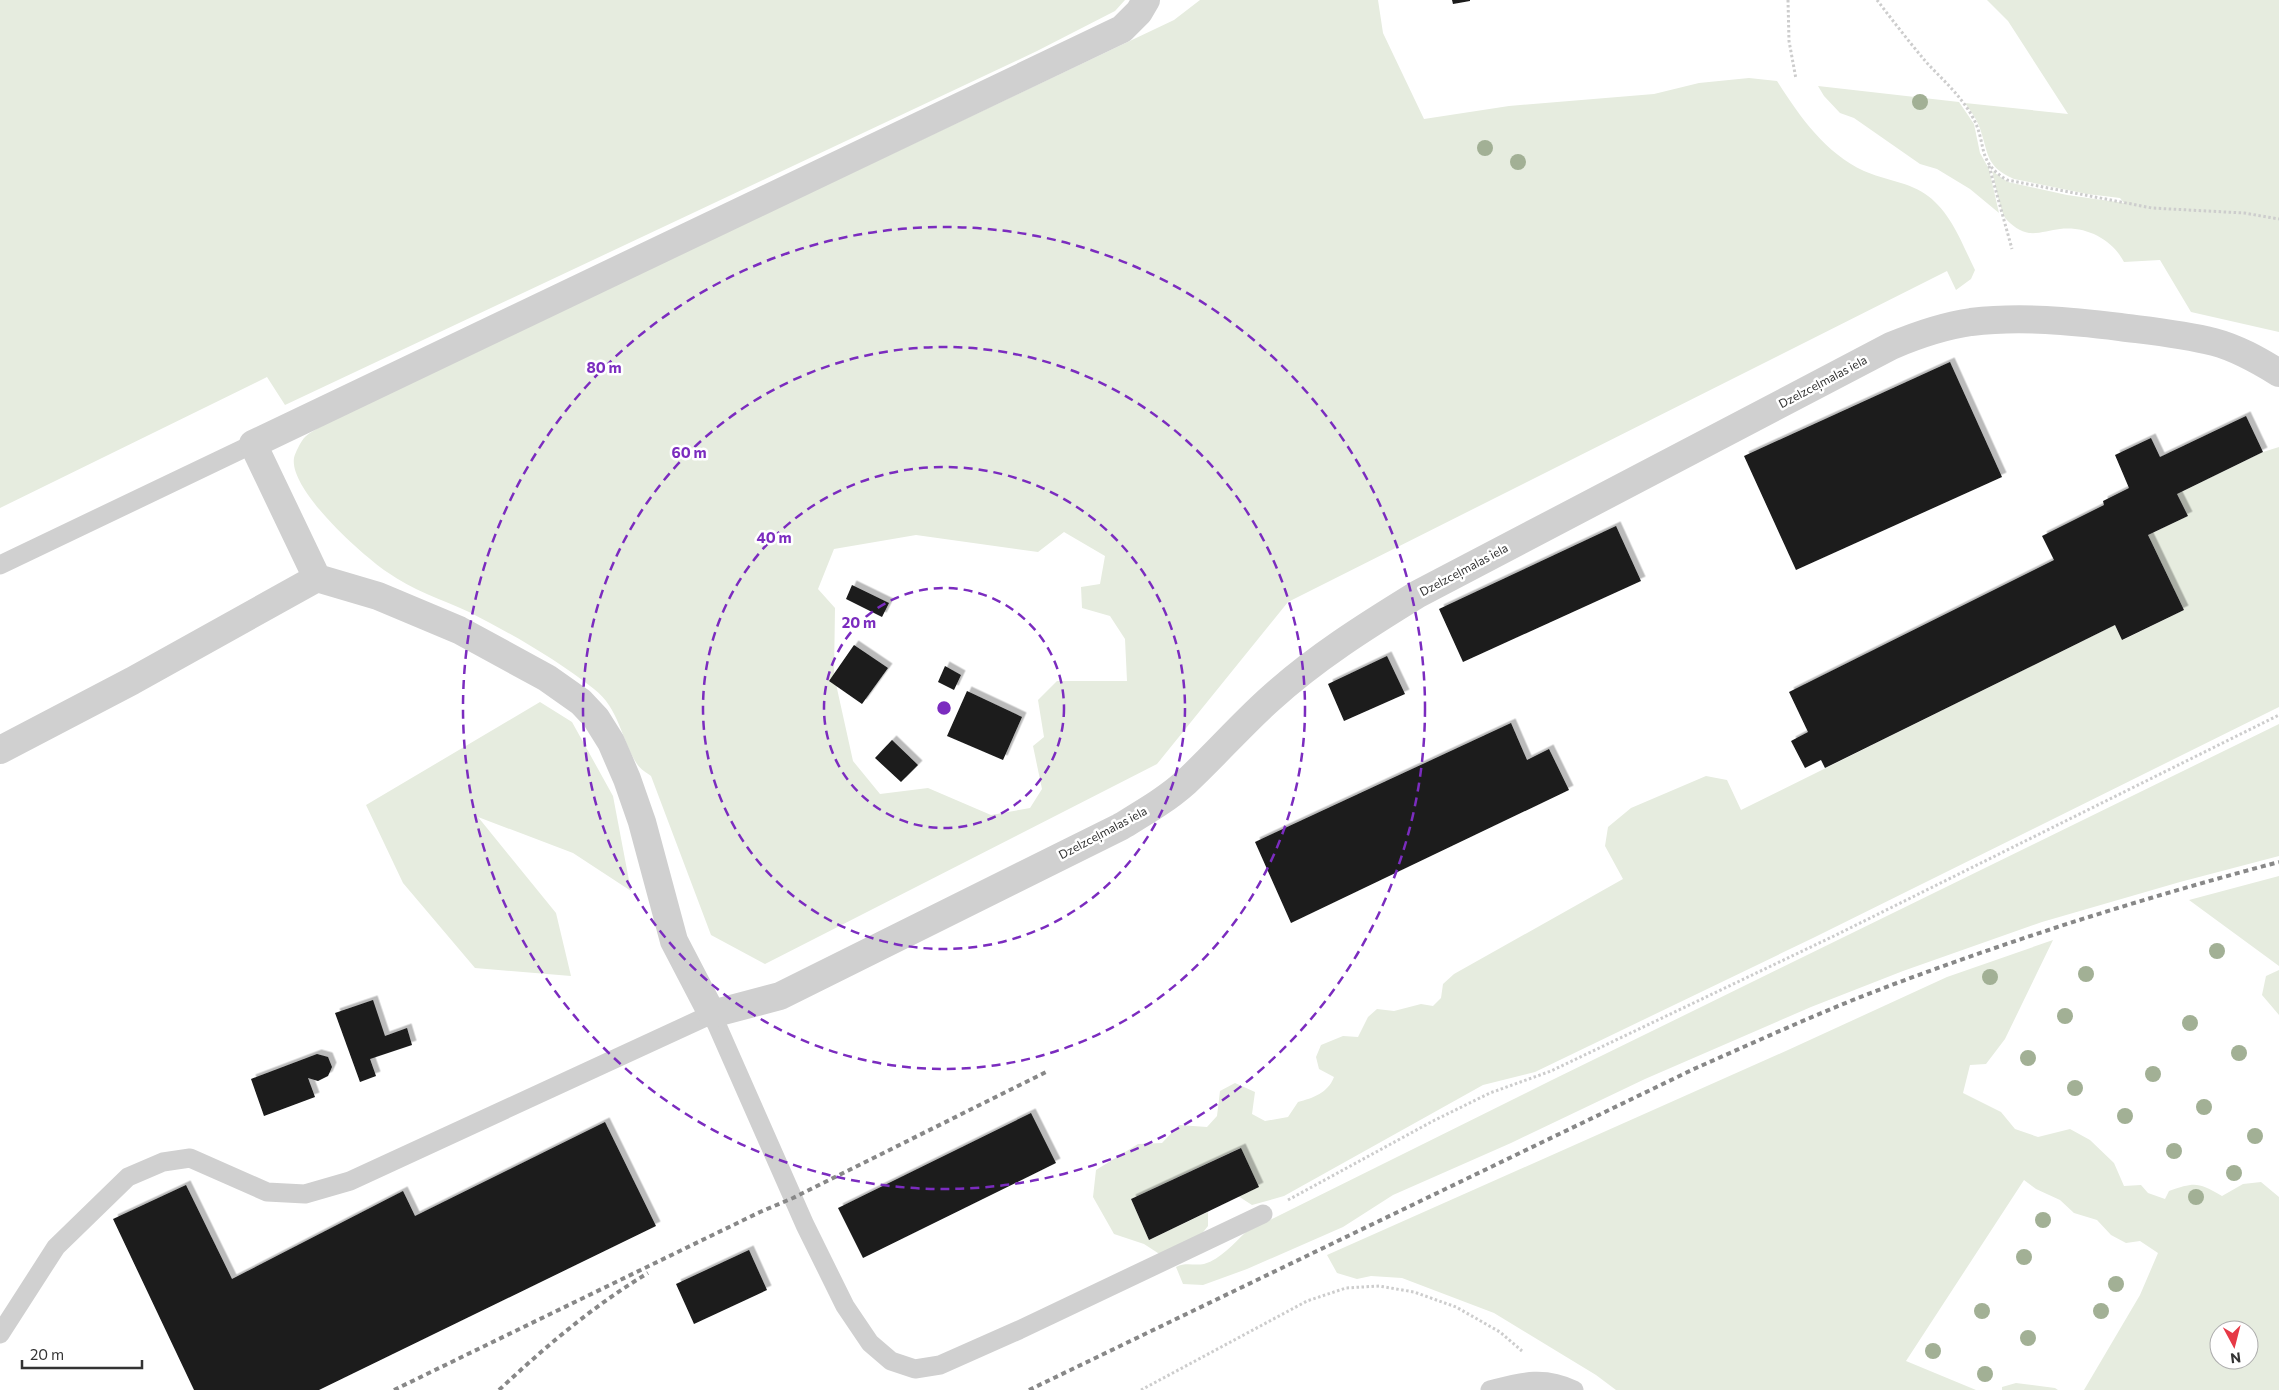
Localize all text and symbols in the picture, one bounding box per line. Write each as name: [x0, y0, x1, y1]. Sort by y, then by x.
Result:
street label: Dzelzceļmalas iela: [1776, 352, 1870, 412]
text: 80 m: [586, 358, 622, 376]
text: 60 m: [671, 443, 707, 461]
text: 40 m: [756, 528, 792, 546]
street label: Dzelzceļmalas iela: [1417, 540, 1511, 600]
text: 20 m: [842, 613, 876, 631]
centre of rings: [935, 699, 953, 717]
street label: Dzelzceļmalas iela: [1056, 803, 1150, 863]
north arrow: [2209, 1320, 2259, 1370]
scale bar: [22, 1338, 142, 1370]
text: 20 m: [30, 1345, 64, 1363]
text: N: [2229, 1349, 2242, 1367]

